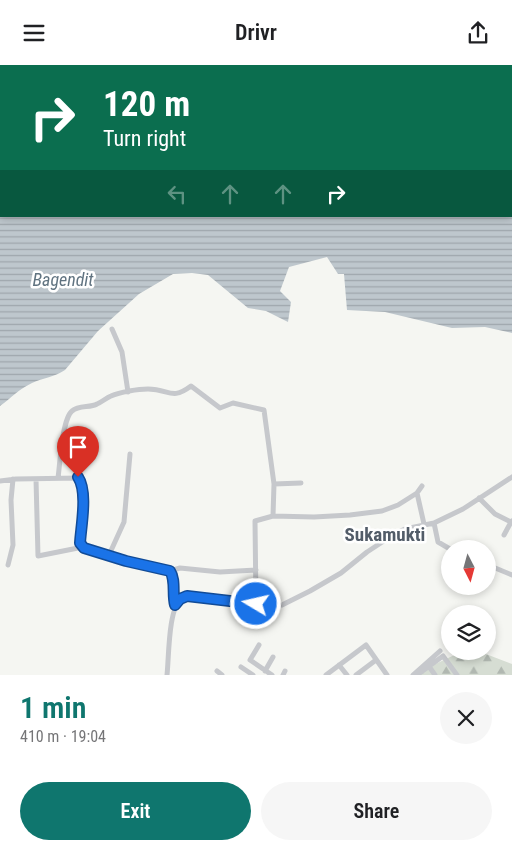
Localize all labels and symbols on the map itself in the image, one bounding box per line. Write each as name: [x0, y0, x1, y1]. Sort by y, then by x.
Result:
water label: Bagendit: [33, 269, 94, 290]
pin: [57, 426, 99, 477]
district label: Sukamukti: [345, 523, 425, 546]
north arrow: [441, 540, 496, 595]
position arrow: [229, 577, 281, 629]

